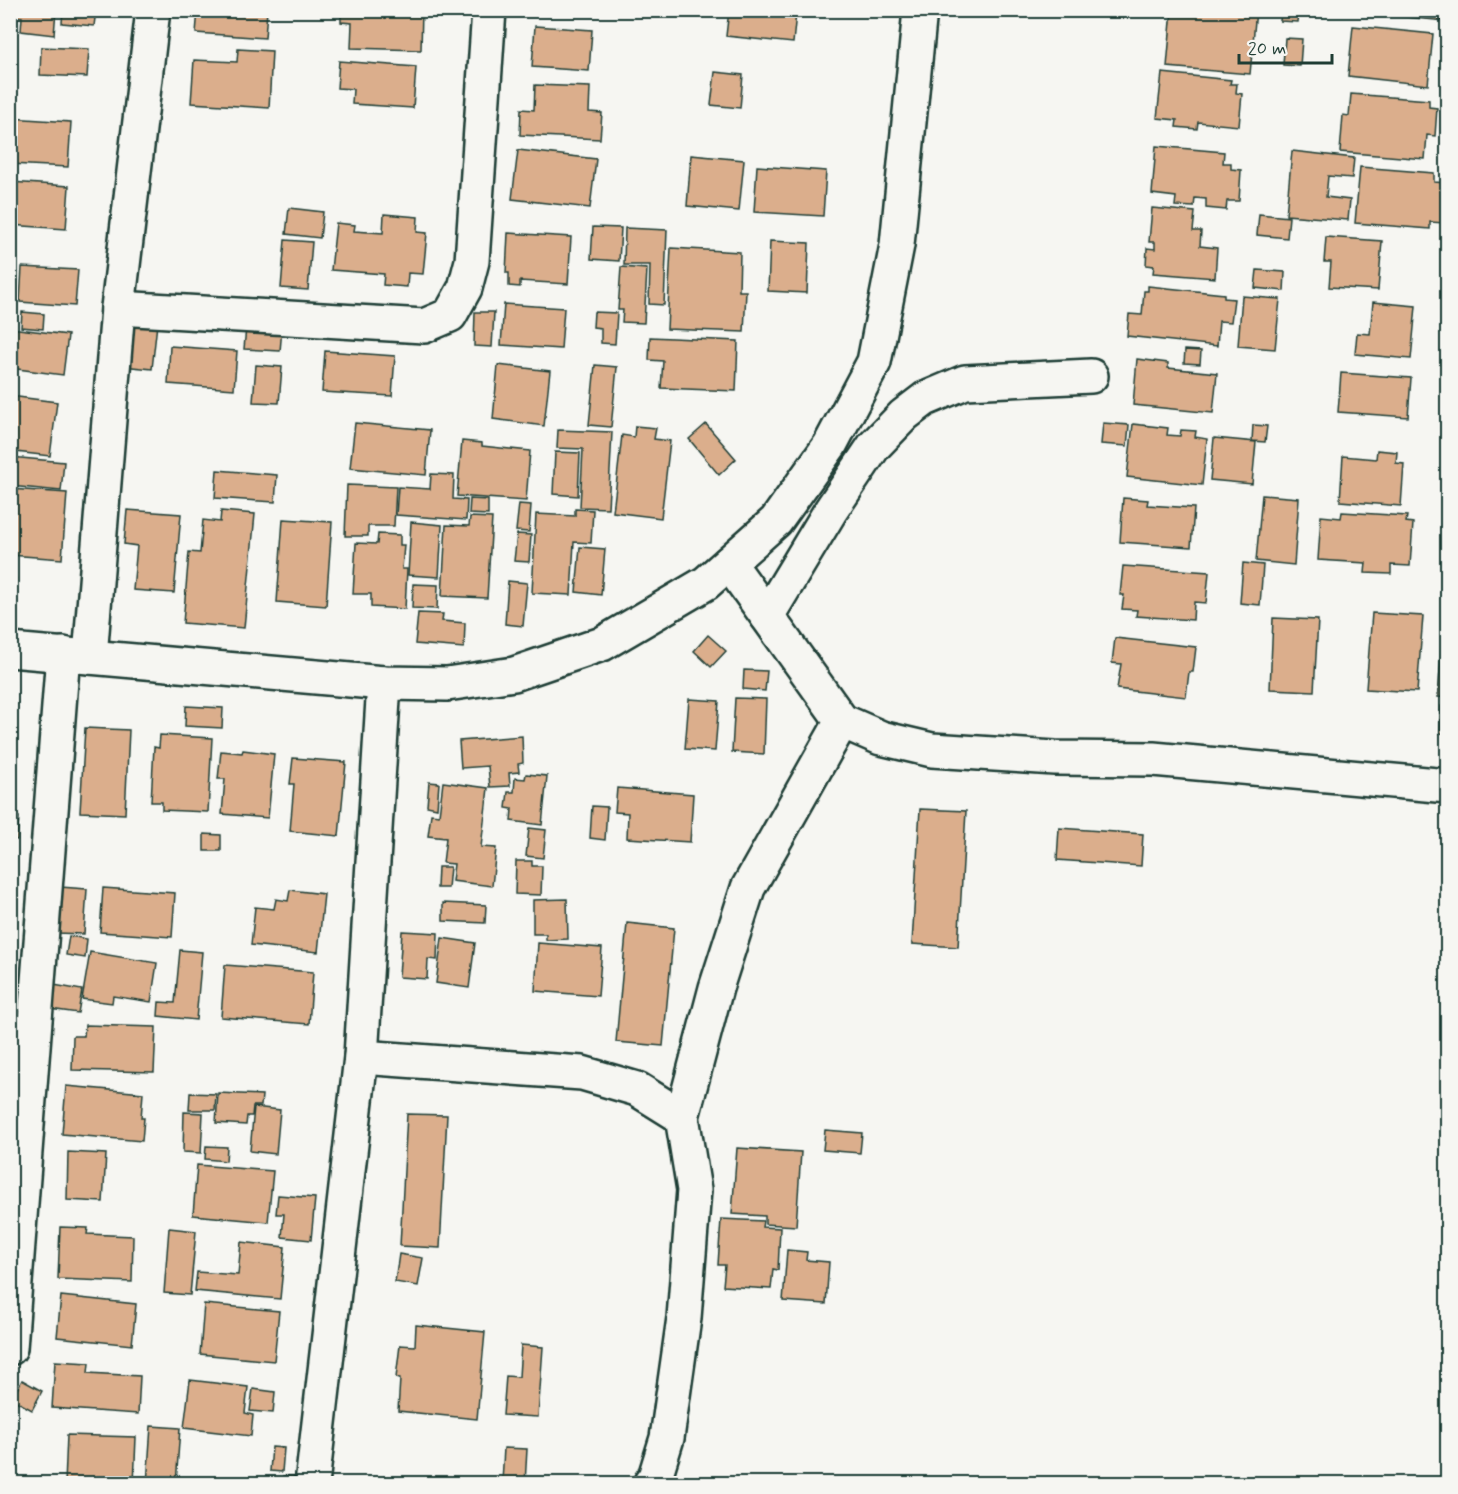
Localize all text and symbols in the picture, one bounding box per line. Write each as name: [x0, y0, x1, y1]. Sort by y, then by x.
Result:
scale bar: [1239, 27, 1332, 65]
text: 20 m: [1248, 37, 1286, 61]

